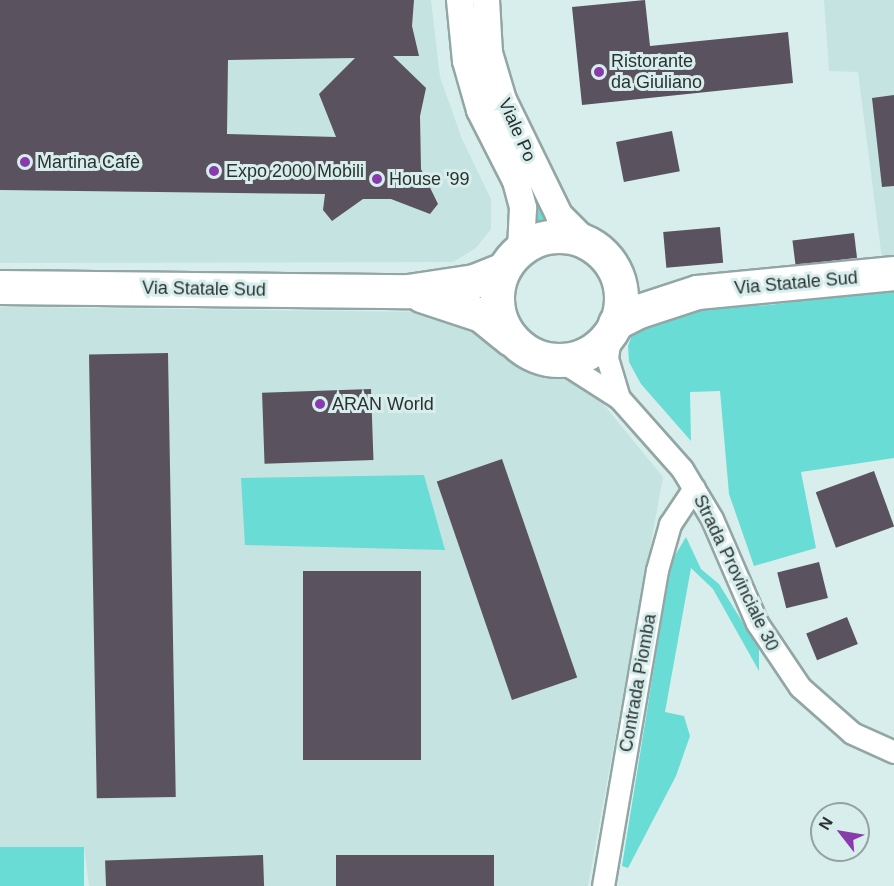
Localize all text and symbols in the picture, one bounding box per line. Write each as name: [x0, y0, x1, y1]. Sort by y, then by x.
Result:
place label: Ristorante da Giuliano: [611, 51, 702, 94]
marker: Ristorante da Giuliano: [592, 65, 606, 79]
street label: Viale Po: [494, 95, 540, 165]
place label: Martina Cafè: [37, 151, 140, 173]
marker: Martina Cafè: [18, 155, 32, 169]
place label: Expo 2000 Mobili: [226, 160, 364, 182]
marker: Expo 2000 Mobili: [207, 164, 221, 178]
place label: House '99: [389, 168, 469, 190]
marker: House '99: [370, 172, 384, 186]
street label: Via Statale Sud: [733, 267, 859, 299]
street label: Via Statale Sud: [142, 277, 266, 301]
place label: ARAN World: [332, 393, 434, 415]
marker: ARAN World: [313, 397, 327, 411]
street label: Strada Provinciale 30: [689, 491, 783, 655]
street label: Contrada Piomba: [615, 612, 661, 754]
north arrow: [810, 802, 870, 862]
text: N: [816, 814, 836, 833]

